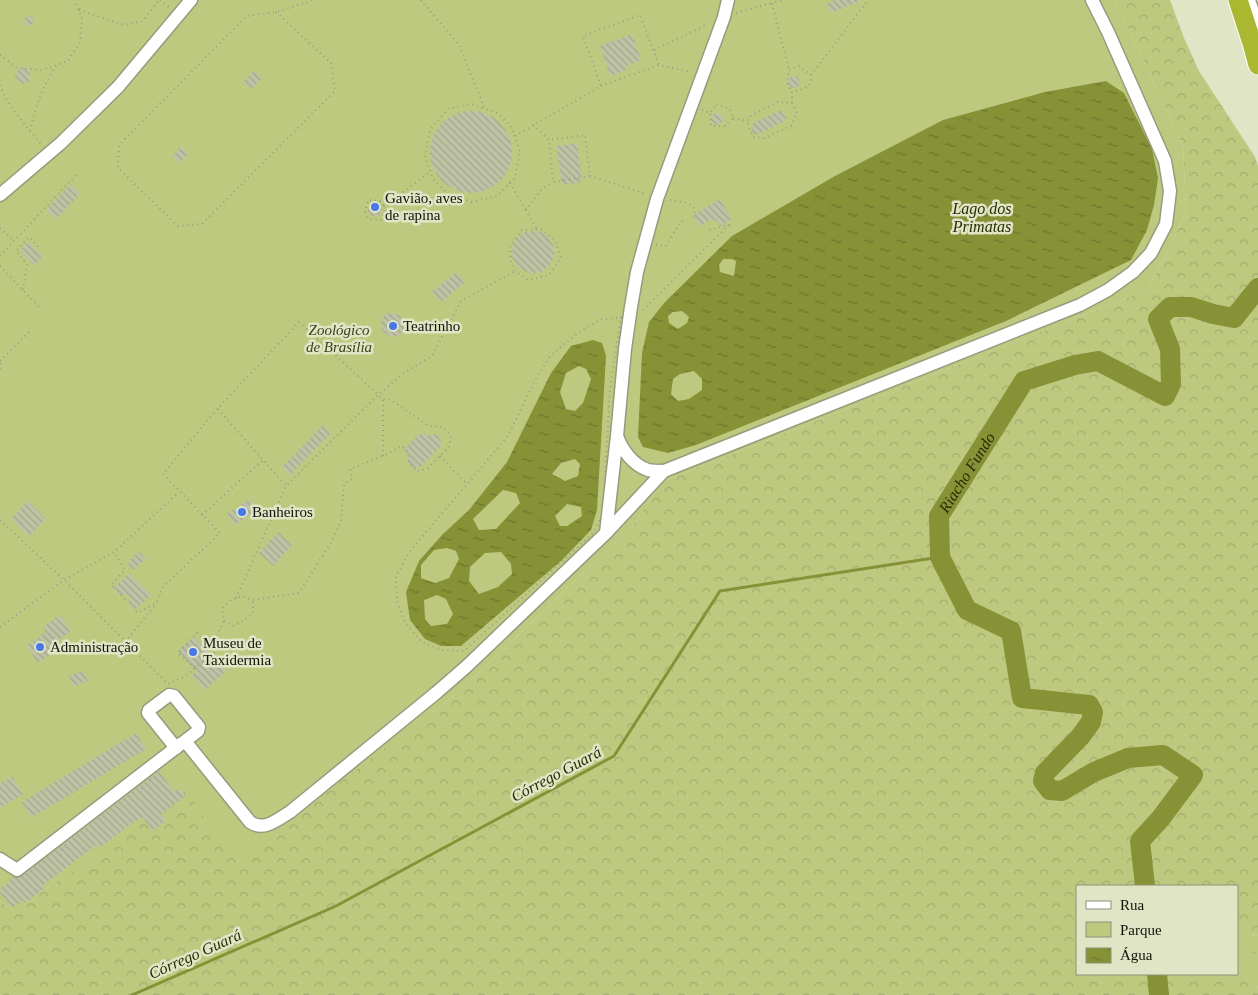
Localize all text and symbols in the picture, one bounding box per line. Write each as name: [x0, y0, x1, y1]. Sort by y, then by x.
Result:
place label: Gavião, aves de rapina: [385, 190, 463, 223]
water label: Lago dos Primatas: [951, 200, 1012, 235]
marker: Gavião, aves de rapina: [369, 201, 381, 213]
place label: Teatrinho: [403, 318, 460, 334]
marker: Teatrinho: [387, 320, 399, 332]
park label: Zoológico de Brasília: [306, 322, 372, 355]
water label: Riacho Fundo: [934, 429, 998, 516]
place label: Banheiros: [252, 504, 313, 520]
marker: Banheiros: [236, 506, 248, 518]
place label: Museu de Taxidermia: [203, 635, 271, 668]
place label: Administração: [50, 639, 138, 655]
marker: Administração: [34, 641, 46, 653]
marker: Museu de Taxidermia: [187, 646, 199, 658]
water label: Córrego Guará: [508, 743, 604, 806]
legend: [1076, 885, 1238, 975]
text: Rua: [1120, 897, 1145, 913]
text: Parque: [1120, 922, 1162, 938]
water label: Córrego Guará: [146, 926, 244, 983]
text: Água: [1120, 947, 1153, 963]

